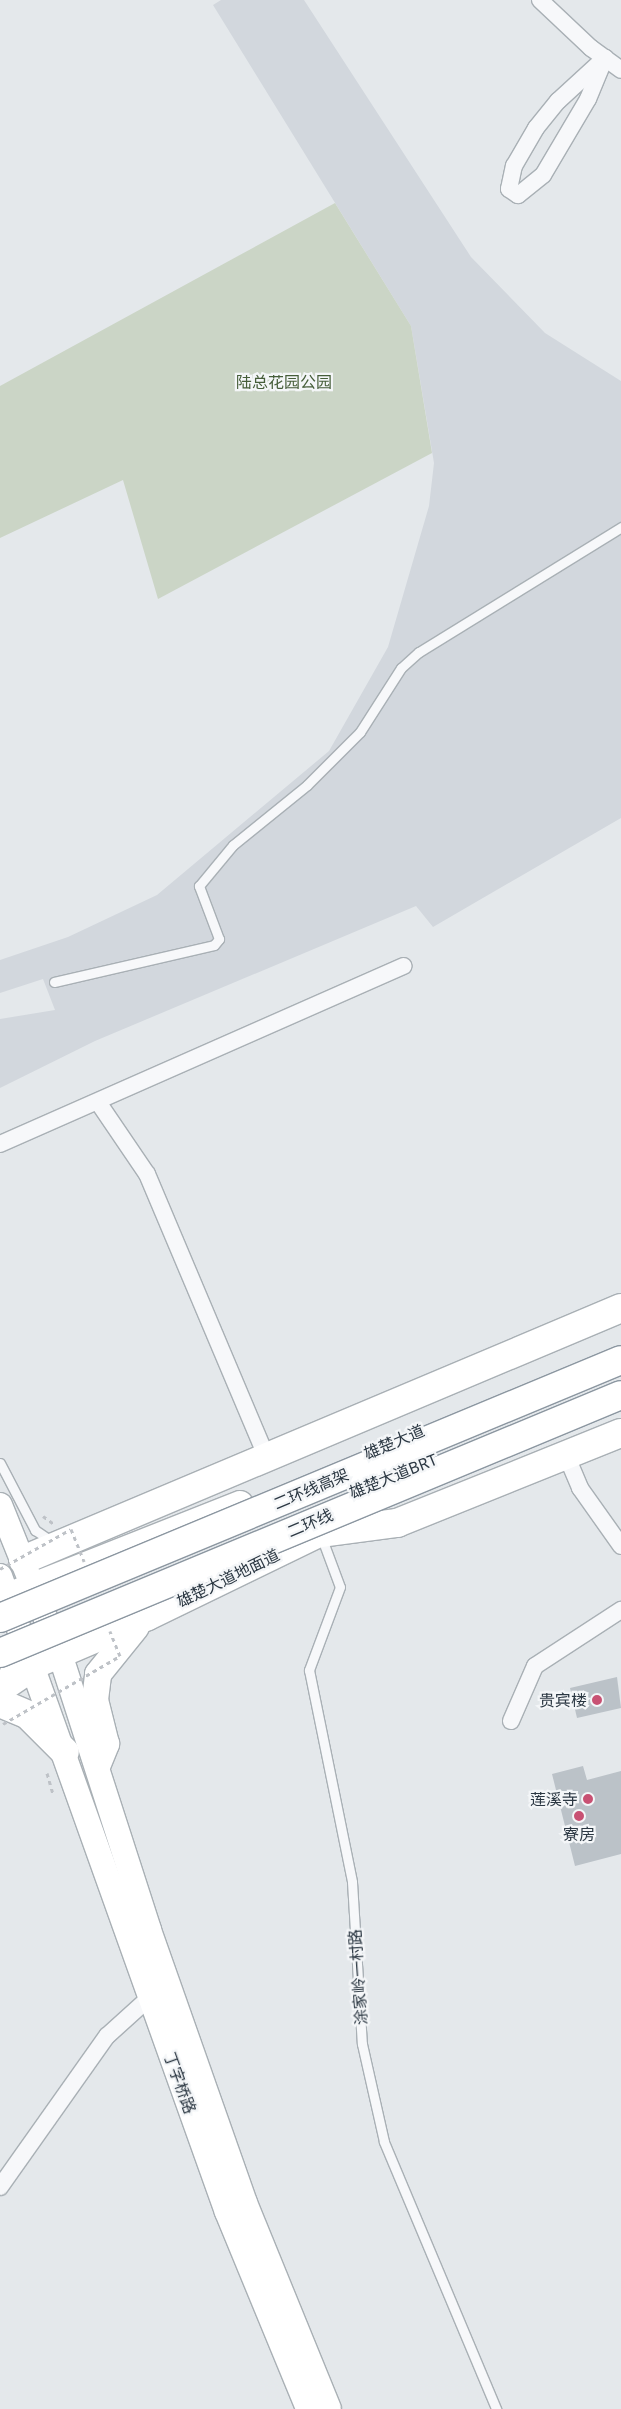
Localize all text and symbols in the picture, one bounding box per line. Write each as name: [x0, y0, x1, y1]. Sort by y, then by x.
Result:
park label: 陆总花园公园: [236, 372, 332, 392]
street label: 雄楚大道: [361, 1421, 427, 1463]
street label: 雄楚大道BRT: [346, 1450, 440, 1502]
street label: 二环线高架: [270, 1465, 352, 1513]
street label: 二环线: [284, 1505, 336, 1541]
street label: 雄楚大道地面道: [173, 1545, 283, 1611]
place label: 贵宾楼: [539, 1690, 587, 1710]
marker: 贵宾楼: [591, 1694, 603, 1706]
place label: 莲溪寺: [530, 1789, 578, 1809]
marker: 莲溪寺: [582, 1793, 594, 1805]
marker: 寮房: [573, 1810, 585, 1822]
place label: 寮房: [563, 1824, 595, 1844]
street label: 涂家岭一村路: [345, 1928, 371, 2026]
street label: 丁字桥路: [160, 2050, 200, 2116]

